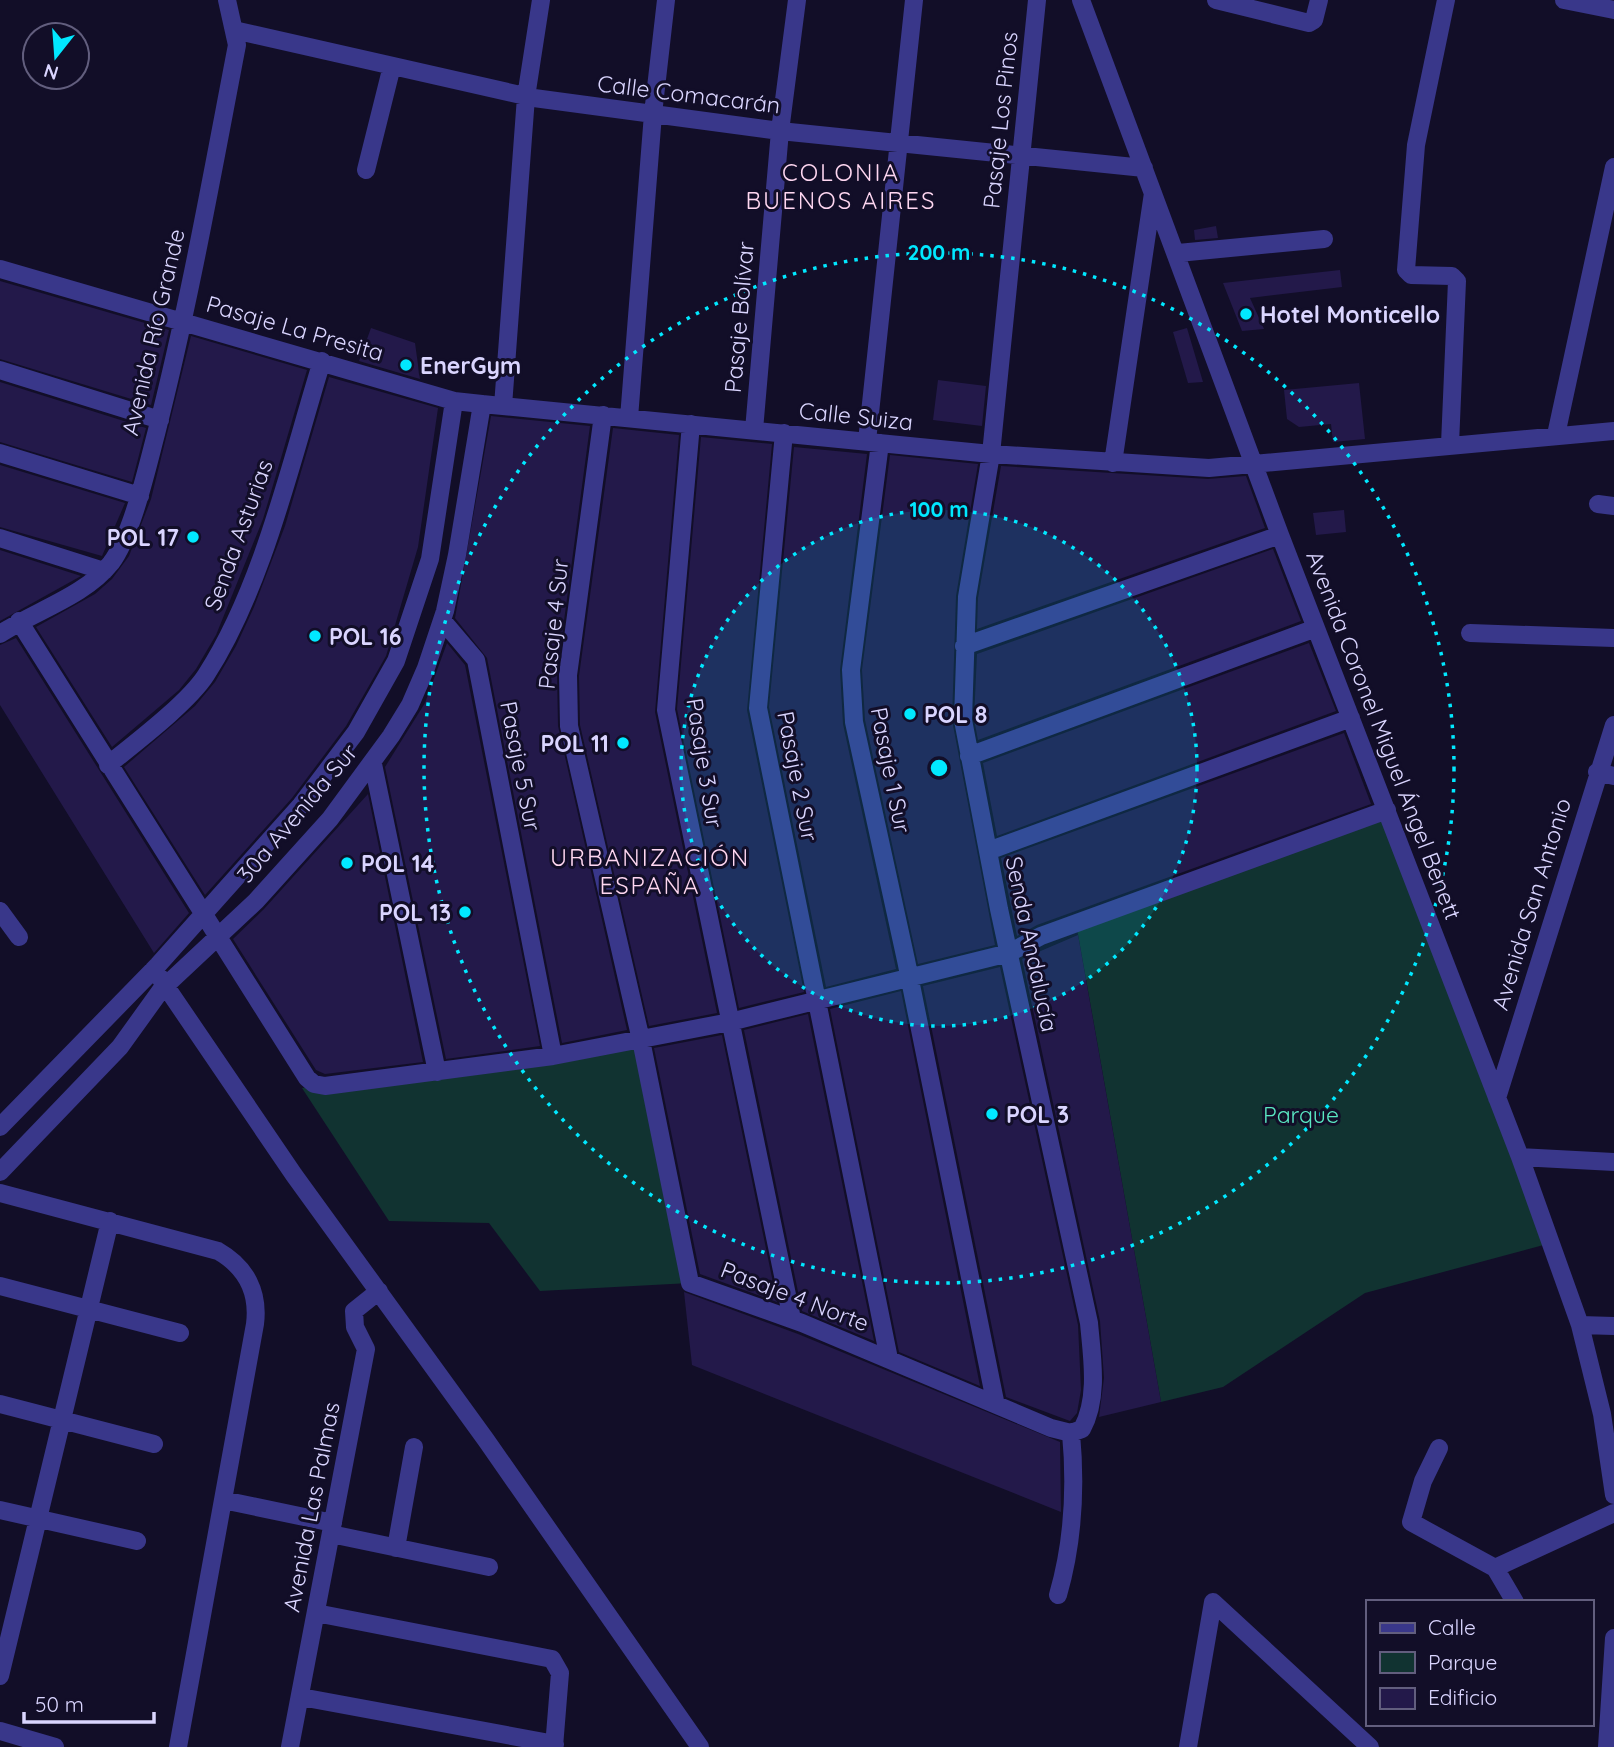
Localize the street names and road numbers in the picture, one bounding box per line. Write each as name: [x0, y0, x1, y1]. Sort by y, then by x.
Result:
street label: Pasaje Los Pinos: [976, 30, 1024, 210]
street label: Calle Comacarán: [596, 68, 782, 120]
street label: Avenida Río Grande: [115, 226, 191, 438]
street label: Pasaje Bolívar: [718, 240, 760, 394]
street label: Pasaje La Presita: [203, 289, 387, 367]
street label: Calle Suiza: [798, 396, 914, 436]
street label: Senda Asturias: [197, 456, 279, 614]
street label: Avenida Coronel Miguel Ángel Benett: [1300, 546, 1468, 924]
street label: Pasaje 4 Sur: [532, 557, 574, 691]
street label: Pasaje 3 Sur: [680, 696, 730, 830]
street label: Pasaje 5 Sur: [494, 699, 548, 834]
street label: Pasaje 1 Sur: [865, 705, 917, 836]
street label: Pasaje 2 Sur: [771, 709, 825, 844]
street label: 30a Avenida Sur: [230, 738, 364, 888]
street label: Avenida San Antonio: [1485, 795, 1577, 1013]
street label: Senda Andalucía: [999, 854, 1065, 1034]
street label: Pasaje 4 Norte: [717, 1254, 873, 1338]
street label: Avenida Las Palmas: [276, 1399, 346, 1615]

